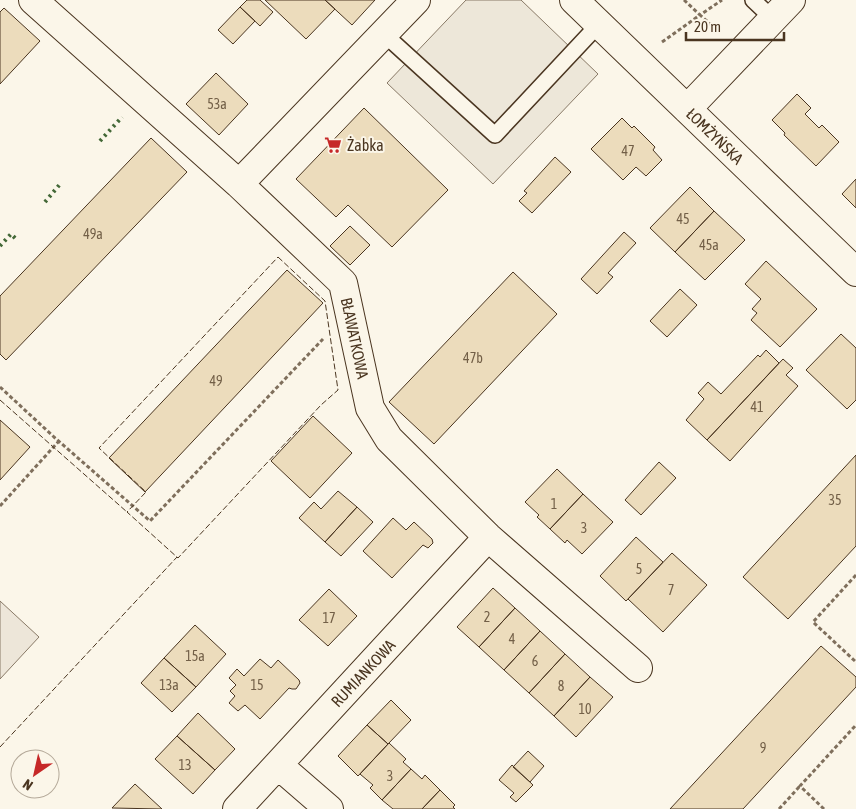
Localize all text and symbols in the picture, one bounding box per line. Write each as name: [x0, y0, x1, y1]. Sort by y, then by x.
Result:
scale bar: [686, 10, 784, 42]
text: 20 m: [694, 18, 721, 35]
house number: 53a: [207, 96, 227, 112]
street label: ŁOMŻYŃSKA: [683, 104, 747, 168]
supermarket icon: Żabka: [323, 135, 343, 155]
place label: Żabka: [347, 136, 384, 154]
house number: 47: [621, 143, 635, 159]
house number: 45: [676, 211, 690, 227]
house number: 49a: [83, 226, 103, 242]
house number: 45a: [699, 237, 719, 253]
street label: BŁAWATKOWA: [338, 296, 372, 380]
house number: 47b: [463, 350, 483, 366]
house number: 49: [209, 373, 223, 389]
house number: 41: [750, 399, 764, 415]
house number: 35: [828, 492, 842, 508]
house number: 1: [551, 496, 557, 512]
house number: 3: [581, 520, 587, 536]
house number: 5: [636, 561, 642, 577]
house number: 7: [668, 582, 674, 598]
house number: 2: [484, 609, 490, 625]
house number: 17: [322, 610, 336, 626]
house number: 4: [509, 631, 516, 647]
street label: RUMIANKOWA: [327, 636, 399, 710]
house number: 15a: [185, 648, 205, 664]
house number: 6: [532, 653, 539, 669]
house number: 13a: [159, 677, 179, 693]
house number: 15: [250, 677, 264, 693]
house number: 8: [558, 678, 565, 694]
house number: 10: [578, 701, 592, 717]
house number: 9: [760, 740, 766, 756]
north arrow: [10, 749, 60, 799]
house number: 13: [178, 757, 192, 773]
house number: 3: [387, 768, 393, 784]
text: N: [20, 776, 36, 794]

